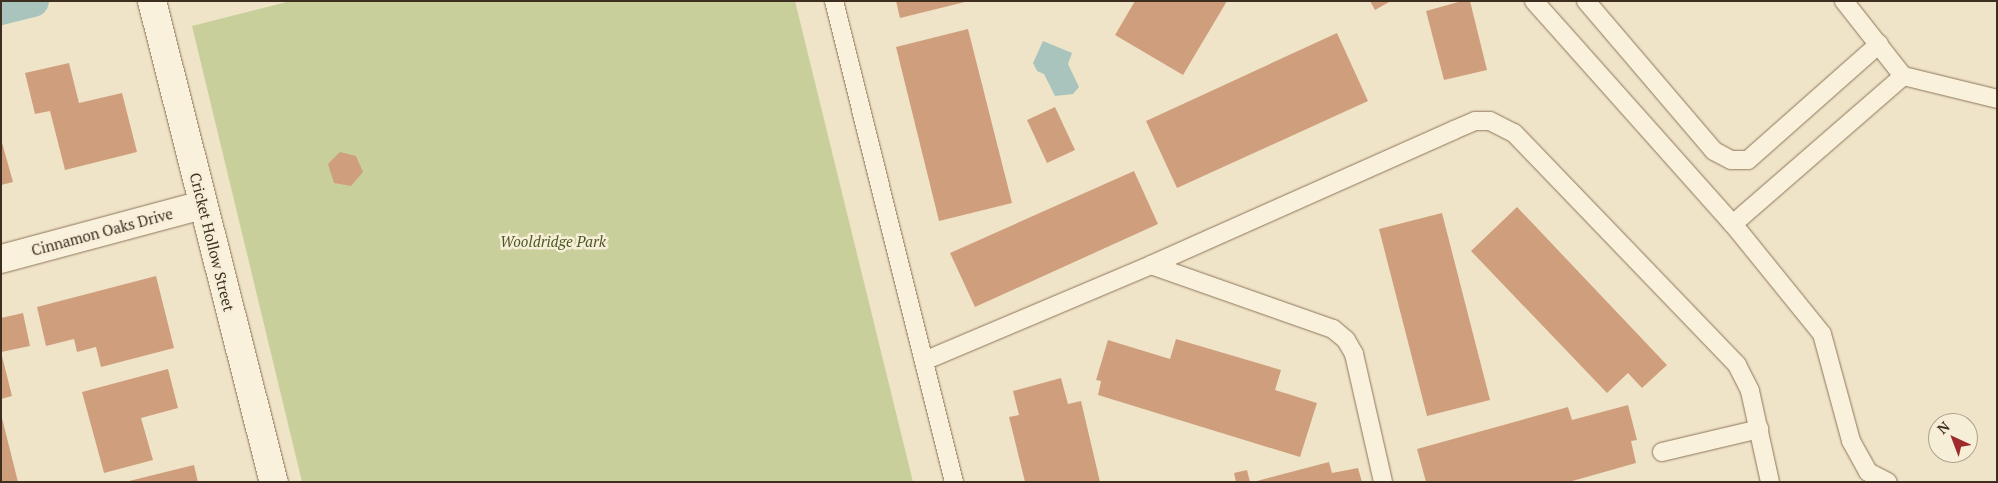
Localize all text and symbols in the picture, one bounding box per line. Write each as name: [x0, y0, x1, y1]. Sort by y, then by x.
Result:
street label: Cricket Hollow Street: [186, 171, 238, 313]
street label: Cinnamon Oaks Drive: [29, 204, 175, 260]
park label: Wooldridge Park: [500, 233, 606, 251]
north arrow: [1928, 413, 1978, 463]
text: N: [1933, 417, 1953, 438]

